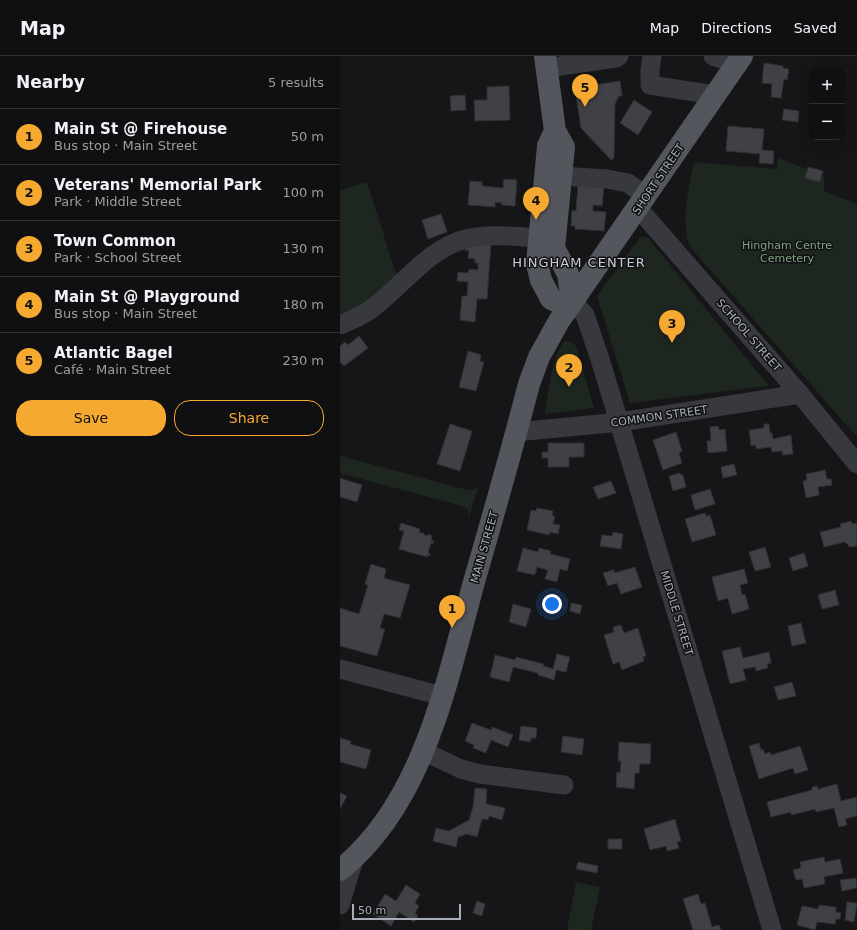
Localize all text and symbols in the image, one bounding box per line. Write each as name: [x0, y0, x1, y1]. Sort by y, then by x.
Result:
text: Map: [20, 17, 65, 39]
text: Map: [650, 20, 679, 36]
text: Directions: [701, 20, 772, 36]
text: Saved: [794, 20, 837, 36]
map controls: [809, 68, 845, 140]
button: +: [809, 68, 845, 104]
text: Nearby: [16, 72, 85, 92]
pin: 5: [572, 74, 598, 107]
text: 5 results: [268, 75, 324, 90]
button: −: [809, 104, 845, 140]
text: Main St @ Firehouse: [54, 120, 227, 138]
text: 1: [24, 129, 34, 144]
text: 50 m: [291, 129, 324, 144]
text: Bus stop · Main Street: [54, 138, 197, 153]
street label: SHORT STREET: [630, 141, 687, 217]
text: Veterans' Memorial Park: [54, 176, 261, 194]
text: 2: [24, 185, 34, 200]
text: 100 m: [282, 185, 324, 200]
pin: 4: [523, 187, 549, 220]
text: Park · Middle Street: [54, 194, 181, 209]
text: Town Common: [54, 232, 176, 250]
park label: Hingham Centre Cemetery: [742, 239, 832, 265]
text: 3: [24, 241, 34, 256]
text: 130 m: [282, 241, 324, 256]
text: Park · School Street: [54, 250, 181, 265]
district label: HINGHAM CENTER: [512, 255, 646, 270]
text: Main St @ Playground: [54, 288, 240, 306]
street label: SCHOOL STREET: [714, 296, 784, 374]
text: 4: [24, 297, 34, 312]
text: 180 m: [282, 297, 324, 312]
text: Bus stop · Main Street: [54, 306, 197, 321]
pin: 3: [659, 310, 685, 343]
text: Atlantic Bagel: [54, 344, 173, 362]
text: 5: [24, 353, 34, 368]
text: 230 m: [282, 353, 324, 368]
pin: 2: [556, 354, 582, 387]
text: Café · Main Street: [54, 362, 171, 377]
button: Save: [16, 400, 166, 436]
button: Share: [174, 400, 324, 436]
street label: COMMON STREET: [610, 403, 709, 430]
street label: MAIN STREET: [468, 510, 501, 584]
street label: MIDDLE STREET: [657, 569, 696, 657]
your location: [542, 594, 562, 614]
pin: 1: [439, 595, 465, 628]
scale bar: [352, 902, 461, 921]
text: 50 m: [358, 904, 386, 917]

